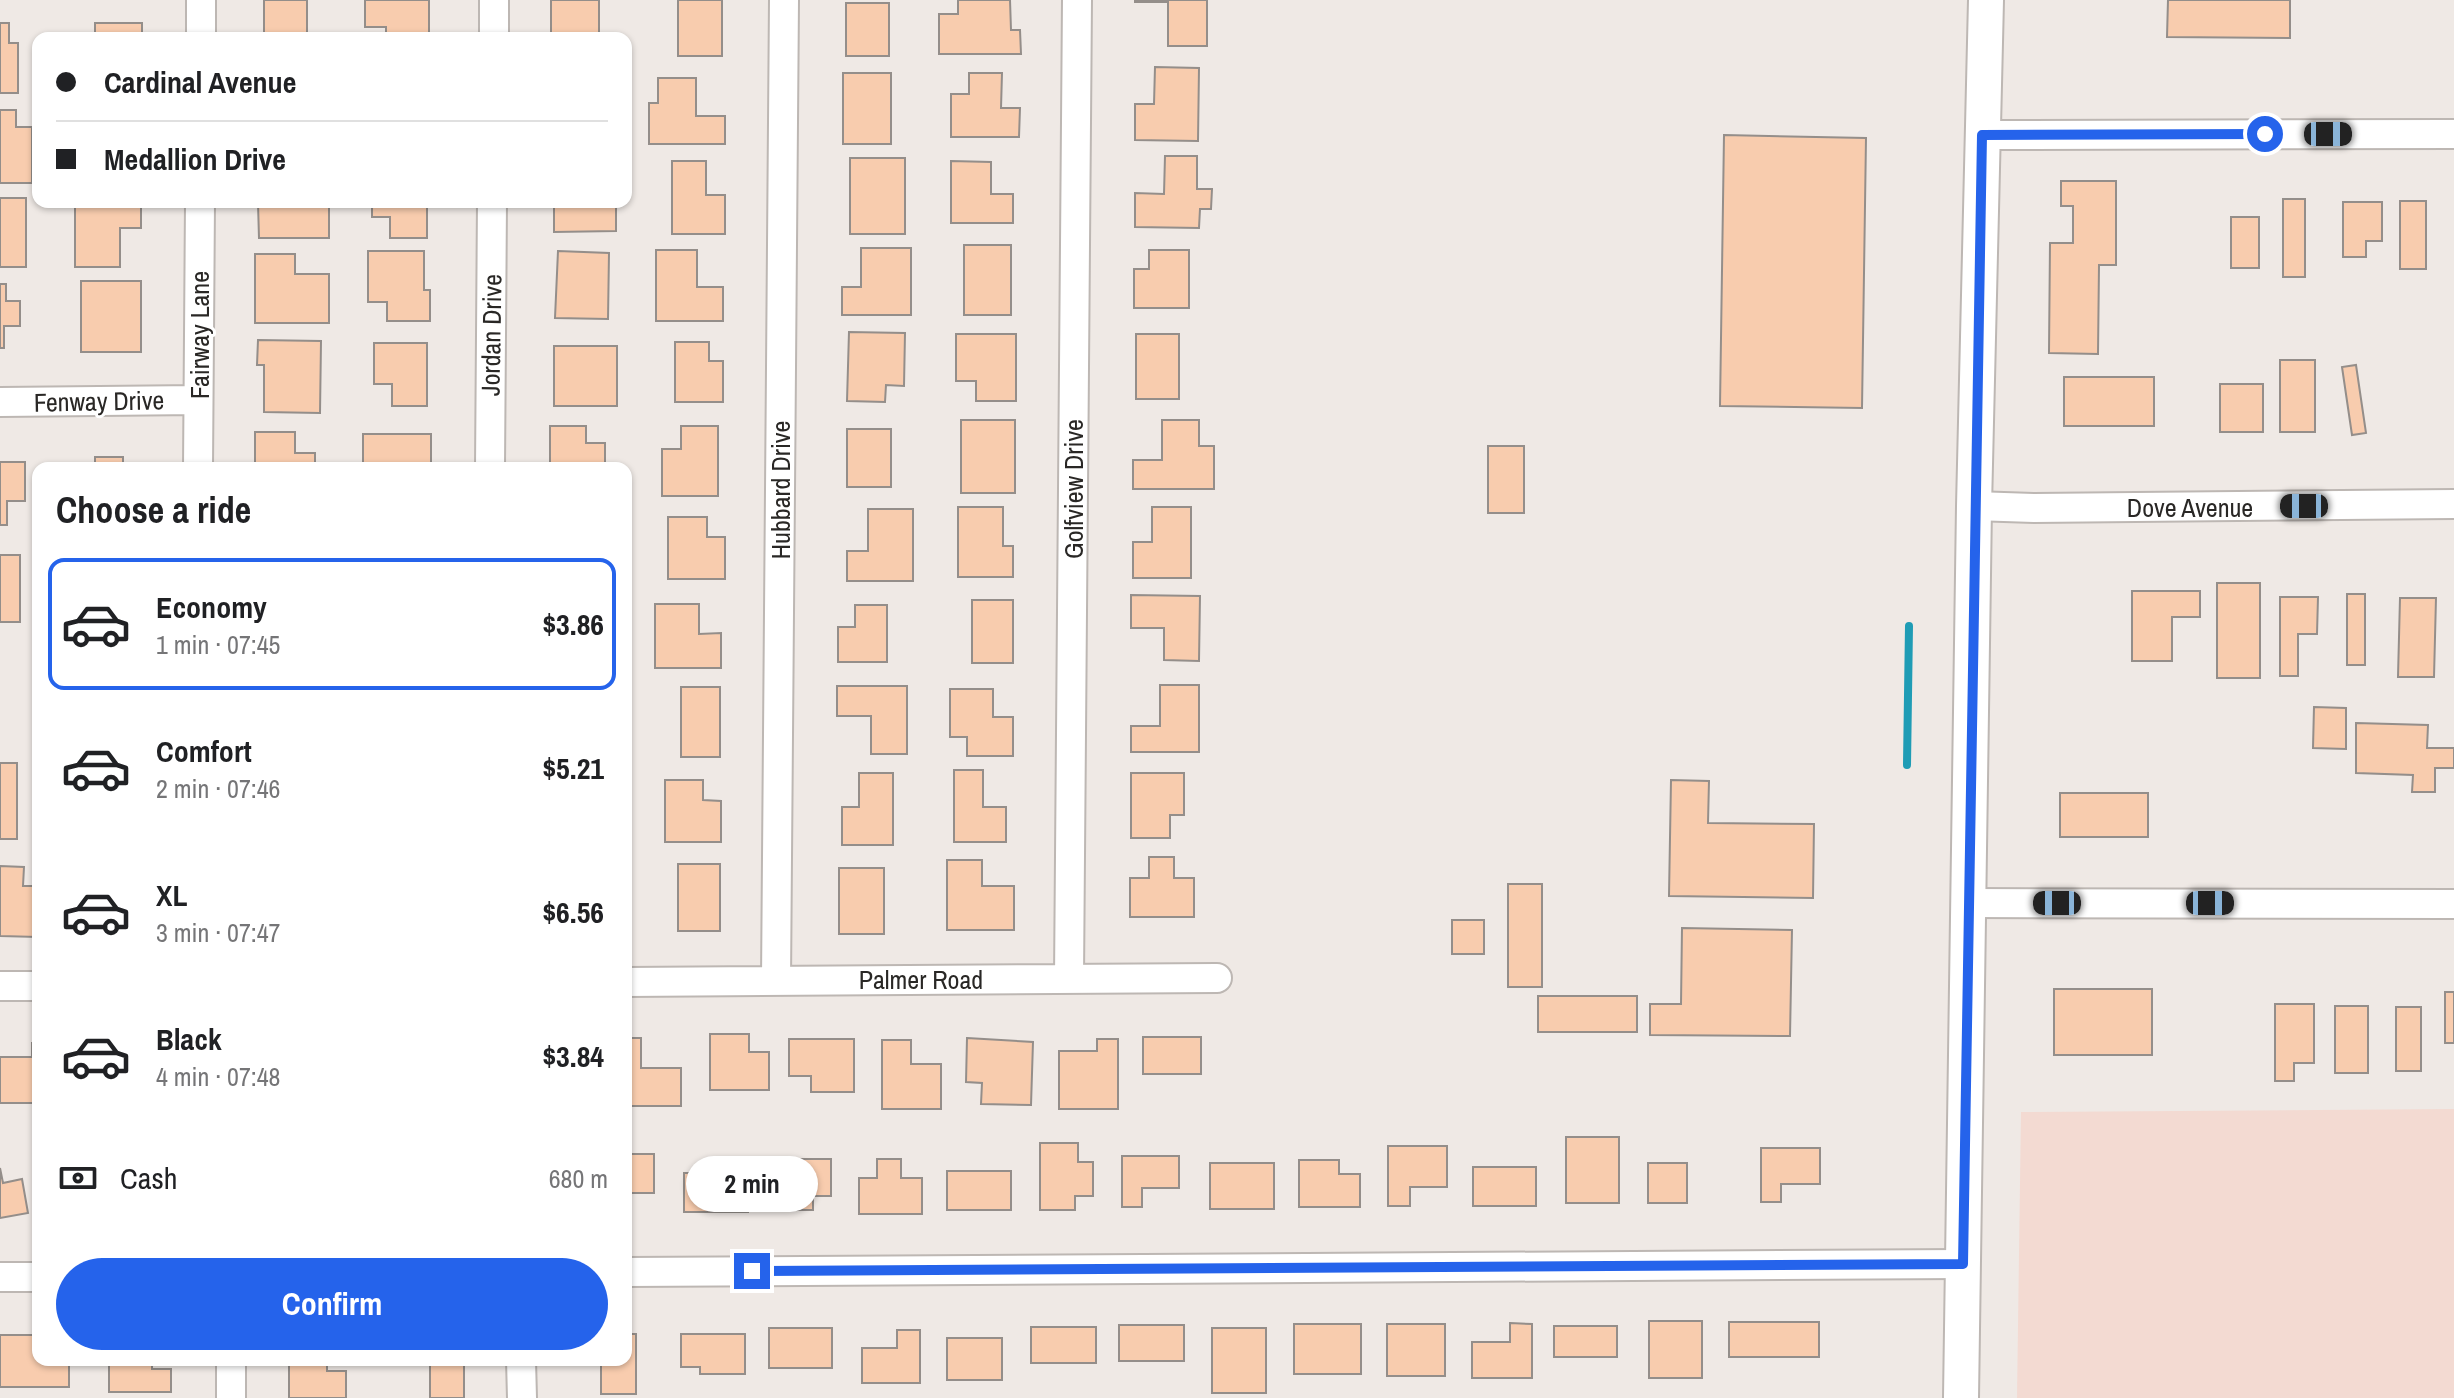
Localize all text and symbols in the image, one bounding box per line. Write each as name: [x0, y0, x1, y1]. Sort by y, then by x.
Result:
text: Cardinal Avenue: [104, 62, 296, 102]
route start: [2247, 116, 2283, 152]
car: [2304, 122, 2352, 146]
text: Medallion Drive: [104, 139, 286, 179]
street label: Fairway Lane: [182, 271, 217, 399]
street label: Jordan Drive: [472, 274, 510, 396]
street label: Fenway Drive: [33, 382, 165, 420]
street label: Golfview Drive: [1056, 419, 1091, 559]
street label: Hubbard Drive: [763, 421, 798, 559]
text: Choose a ride: [56, 486, 251, 534]
street label: Dove Avenue: [2127, 490, 2253, 525]
car: [2280, 494, 2328, 518]
text: Economy: [156, 587, 267, 627]
icon: car: [60, 588, 132, 660]
text: $3.86: [542, 604, 604, 644]
text: 1 min · 07:45: [156, 627, 280, 662]
text: Comfort: [156, 731, 252, 771]
icon: car: [60, 732, 132, 804]
text: $5.21: [542, 748, 604, 788]
text: 2 min · 07:46: [156, 771, 280, 806]
text: XL: [156, 875, 187, 915]
icon: car: [60, 876, 132, 948]
car: [2033, 891, 2081, 915]
car: [2186, 891, 2234, 915]
text: $6.56: [542, 892, 604, 932]
text: 3 min · 07:47: [156, 915, 280, 950]
street label: Palmer Road: [859, 962, 983, 997]
text: Black: [156, 1019, 222, 1059]
icon: car: [60, 1020, 132, 1092]
text: $3.84: [542, 1036, 604, 1076]
text: 4 min · 07:48: [156, 1059, 280, 1094]
callout: 2 min: [686, 1155, 818, 1211]
icon: cash: [56, 1156, 100, 1200]
text: Cash: [120, 1158, 177, 1198]
text: 680 m: [549, 1161, 608, 1196]
text: 2 min: [724, 1166, 780, 1201]
route end: [734, 1253, 770, 1289]
button: Confirm: [56, 1258, 608, 1350]

